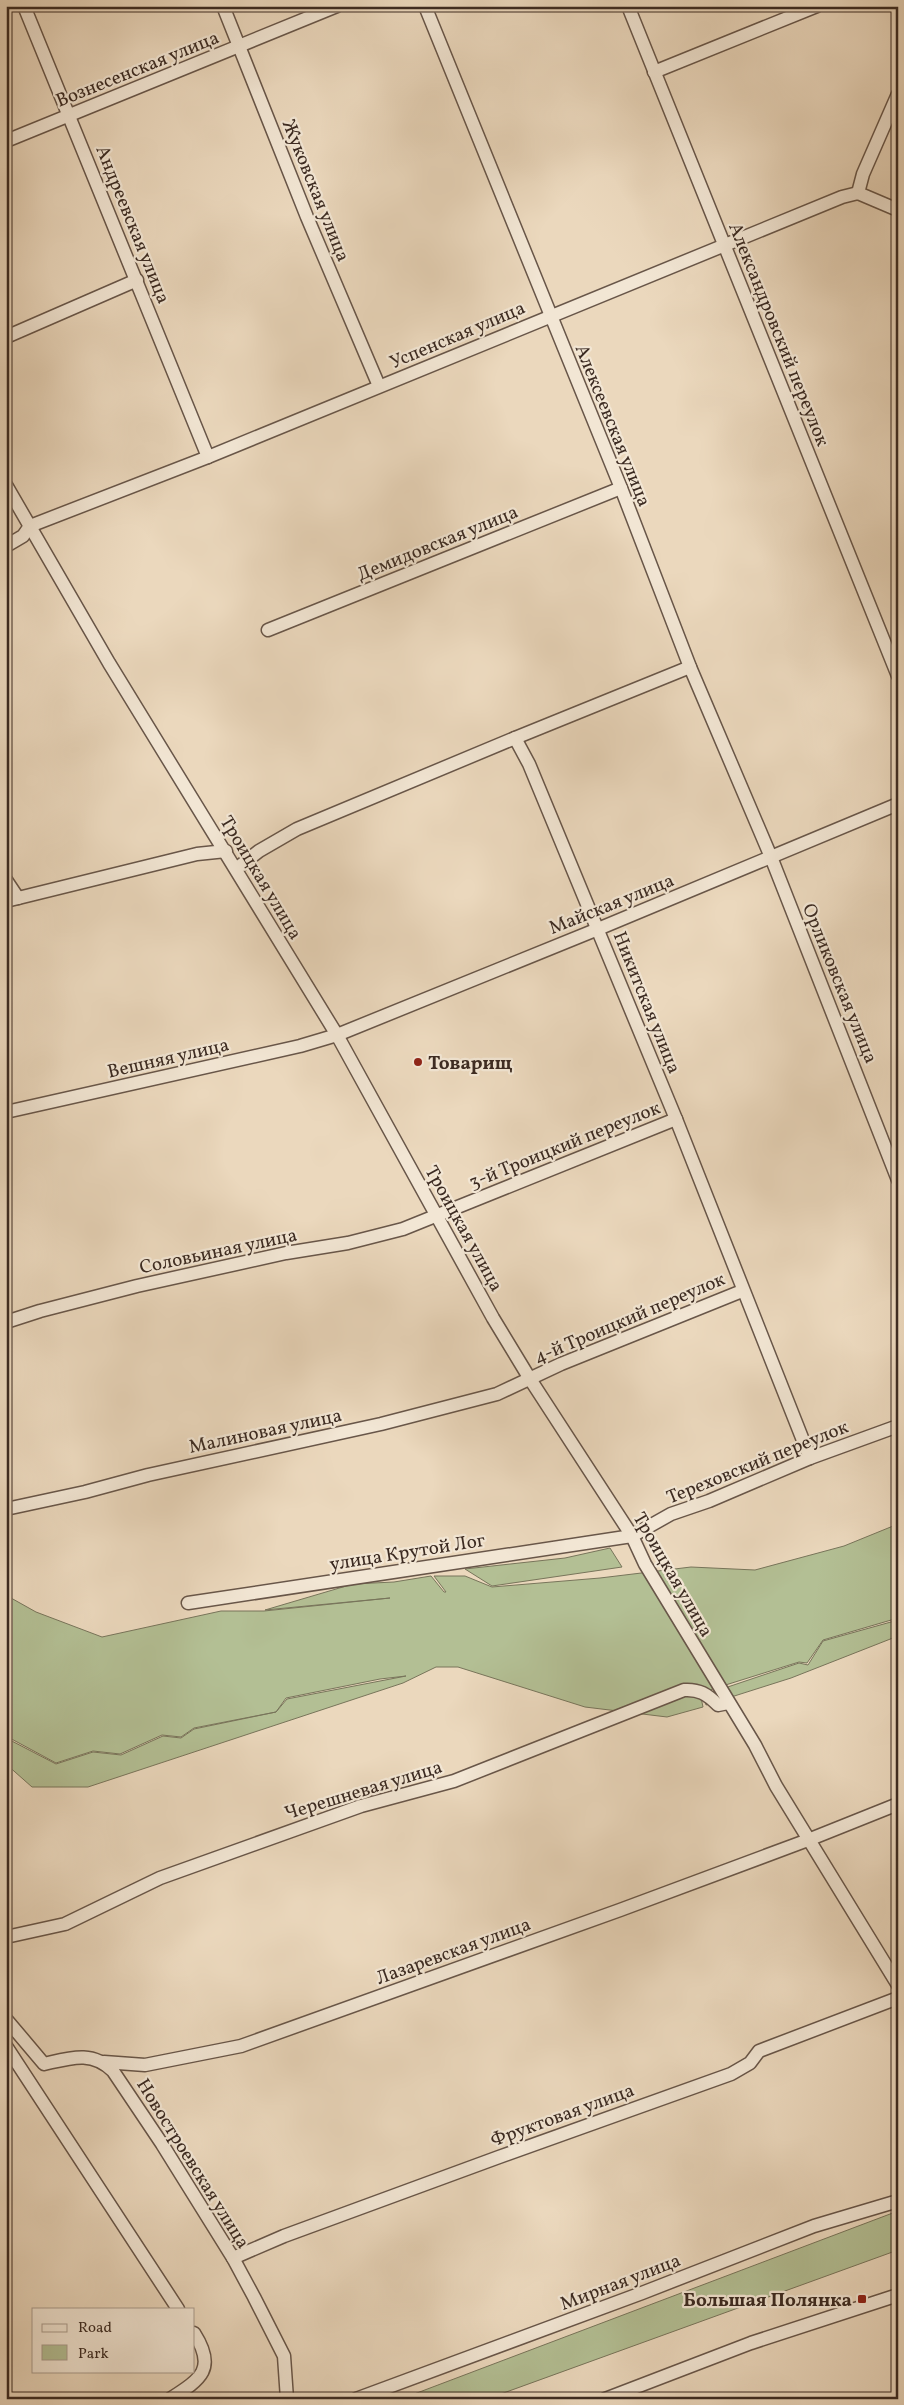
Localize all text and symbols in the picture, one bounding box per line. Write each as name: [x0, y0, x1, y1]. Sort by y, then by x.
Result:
street label: Вознесенская улица: [52, 25, 223, 114]
street label: Жуковская улица: [275, 116, 356, 266]
street label: Андреевская улица: [89, 142, 176, 308]
street label: Александровский переулок: [721, 219, 835, 450]
street label: Успенская улица: [386, 296, 529, 376]
street label: Алексеевская улица: [568, 341, 657, 511]
street label: Демидовская улица: [353, 500, 522, 588]
street label: Троицкая улица: [213, 811, 308, 945]
street label: Майская улица: [545, 868, 678, 942]
street label: Орликовская улица: [795, 900, 883, 1068]
street label: Никитская улица: [606, 928, 687, 1078]
street label: Вешняя улица: [105, 1032, 232, 1086]
place label: Товарищ: [428, 1051, 513, 1077]
marker: Товарищ: [412, 1056, 424, 1068]
street label: 3-й Троицкий переулок: [465, 1096, 664, 1196]
street label: Троицкая улица: [418, 1161, 509, 1297]
street label: Соловьиная улица: [137, 1223, 300, 1281]
street label: 4-й Троицкий переулок: [530, 1267, 729, 1371]
street label: Малиновая улица: [186, 1403, 344, 1461]
street label: Тереховский переулок: [663, 1415, 852, 1511]
street label: Троицкая улица: [626, 1508, 719, 1642]
street label: улица Крутой Лог: [328, 1528, 488, 1578]
street label: Черешневая улица: [282, 1755, 446, 1827]
street label: Лазаревская улица: [373, 1912, 535, 1992]
street label: Новостроевская улица: [129, 2074, 255, 2254]
street label: Фруктовая улица: [487, 2078, 638, 2154]
street label: Мирная улица: [557, 2248, 685, 2318]
place label: Большая Полянка: [683, 2288, 852, 2314]
marker: Большая Полянка: [856, 2293, 868, 2305]
legend: [32, 2308, 195, 2372]
text: Road: [78, 2318, 112, 2339]
text: Park: [78, 2344, 109, 2365]

